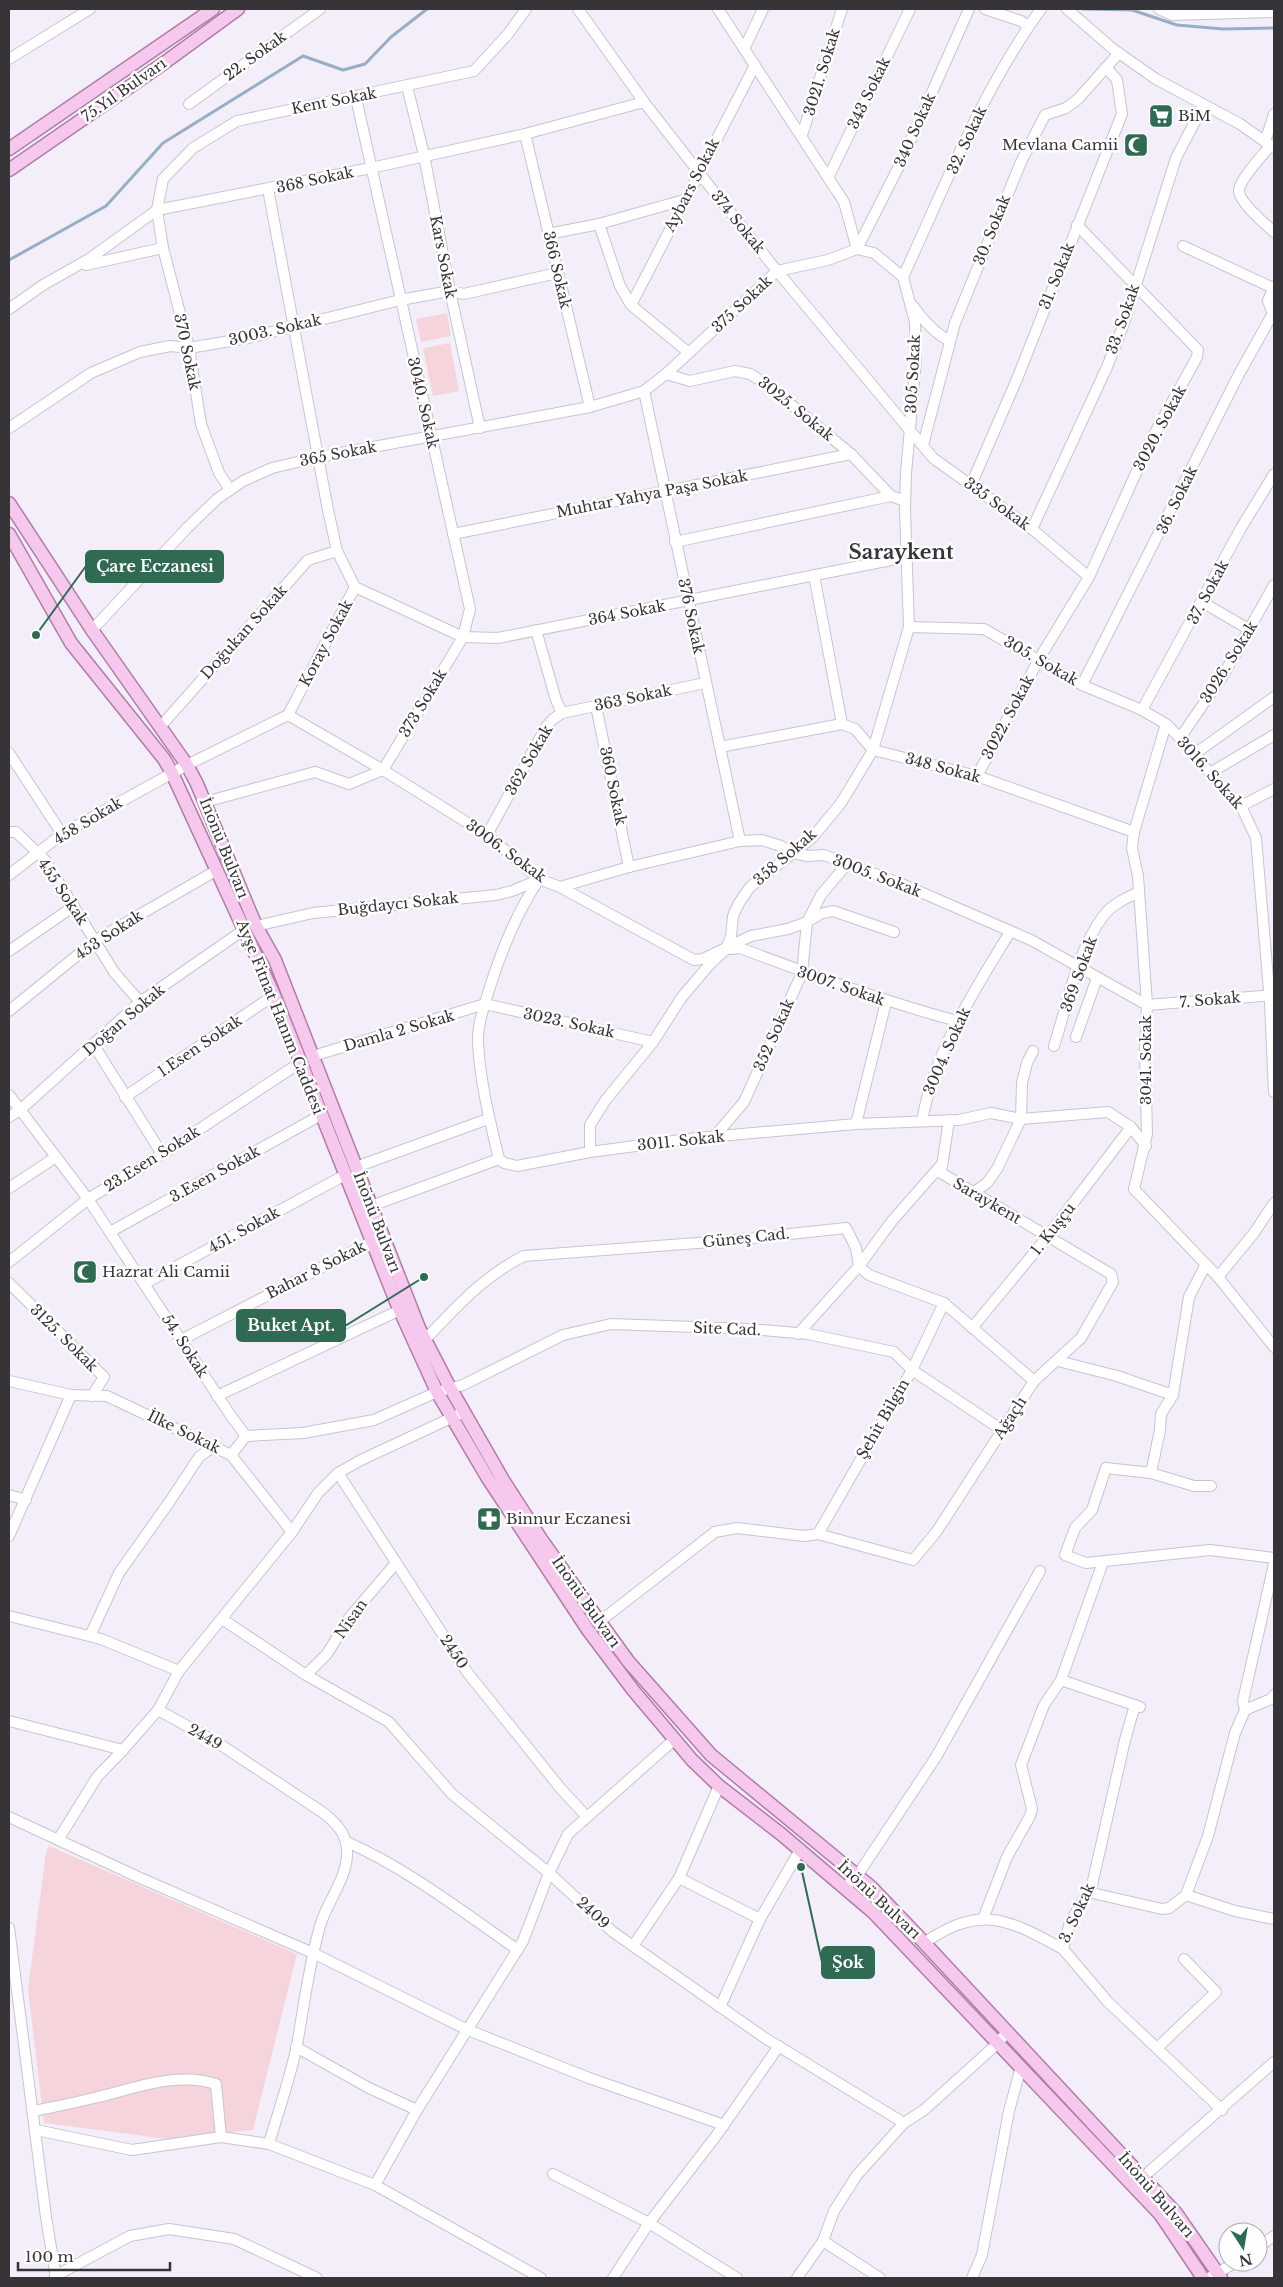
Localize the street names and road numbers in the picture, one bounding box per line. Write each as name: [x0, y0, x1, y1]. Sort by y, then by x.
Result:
street label: 3021. Sokak: [799, 25, 844, 118]
street label: 22. Sokak: [220, 26, 290, 85]
street label: 75.Yıl Bulvarı: [78, 53, 170, 126]
street label: 343 Sokak: [843, 53, 894, 132]
street label: Kent Sokak: [290, 83, 379, 118]
street label: 340 Sokak: [890, 89, 940, 170]
street label: 32. Sokak: [943, 102, 991, 177]
street label: Aybars Sokak: [659, 134, 724, 236]
street label: 368 Sokak: [274, 162, 356, 197]
street label: 374 Sokak: [707, 186, 770, 258]
street label: 30. Sokak: [969, 191, 1015, 268]
street label: Kars Sokak: [426, 214, 461, 301]
street label: 366 Sokak: [539, 229, 576, 311]
street label: 31. Sokak: [1035, 239, 1079, 312]
street label: 375 Sokak: [708, 270, 776, 336]
street label: 33. Sokak: [1102, 281, 1144, 356]
street label: 3003. Sokak: [227, 309, 324, 349]
street label: 370 Sokak: [170, 312, 205, 393]
street label: 305 Sokak: [901, 333, 924, 414]
street label: 3040. Sokak: [404, 355, 443, 451]
street label: 3025. Sokak: [755, 372, 839, 445]
street label: 3020. Sokak: [1129, 381, 1190, 474]
street label: 365 Sokak: [298, 437, 379, 470]
street label: 36. Sokak: [1152, 462, 1202, 537]
street label: Muhtar Yahya Paşa Sokak: [555, 465, 750, 521]
street label: 335 Sokak: [960, 473, 1035, 535]
street label: 37. Sokak: [1183, 556, 1233, 627]
street label: 376 Sokak: [674, 576, 709, 656]
street label: Doğukan Sokak: [196, 580, 292, 683]
street label: Koray Sokak: [295, 595, 357, 690]
street label: 364 Sokak: [587, 596, 668, 629]
street label: 3026. Sokak: [1196, 616, 1262, 706]
street label: 305. Sokak: [1001, 632, 1083, 690]
street label: 373 Sokak: [395, 664, 451, 740]
street label: 3022. Sokak: [977, 671, 1038, 762]
street label: 363 Sokak: [592, 680, 674, 715]
street label: 362 Sokak: [501, 720, 557, 799]
street label: 3016. Sokak: [1173, 733, 1248, 813]
street label: 360 Sokak: [596, 745, 631, 828]
street label: 348 Sokak: [903, 748, 984, 787]
street label: 458 Sokak: [50, 792, 126, 849]
street label: İnönü Bulvarı: [196, 795, 253, 901]
street label: 3006. Sokak: [462, 815, 551, 887]
street label: 358 Sokak: [749, 824, 821, 889]
street label: 3005. Sokak: [830, 850, 925, 901]
street label: 455 Sokak: [34, 855, 93, 929]
street label: Buğdaycı Sokak: [337, 888, 460, 919]
street label: 453 Sokak: [71, 905, 147, 964]
street label: Ayşe Fitnat Hanım Caddesi: [232, 916, 328, 1117]
street label: 369 Sokak: [1056, 933, 1101, 1014]
street label: 3007. Sokak: [795, 962, 888, 1010]
street label: Doğan Sokak: [79, 979, 169, 1059]
street label: 7. Sokak: [1179, 987, 1242, 1012]
street label: 352 Sokak: [749, 995, 798, 1074]
street label: 3004. Sokak: [919, 1003, 975, 1098]
street label: 3023. Sokak: [522, 1004, 617, 1042]
street label: Damla 2 Sokak: [341, 1005, 457, 1055]
street label: 1.Esen Sokak: [154, 1010, 246, 1081]
street label: 3041. Sokak: [1136, 1014, 1155, 1105]
street label: 23.Esen Sokak: [100, 1121, 204, 1196]
street label: 3011. Sokak: [636, 1126, 726, 1155]
street label: 3.Esen Sokak: [166, 1141, 264, 1206]
street label: İnönü Bulvarı: [349, 1169, 405, 1275]
street label: Saraykent: [950, 1173, 1025, 1228]
street label: 1. Kuşçu: [1026, 1199, 1079, 1259]
street label: 451. Sokak: [205, 1202, 283, 1257]
street label: Güneş Cad.: [701, 1223, 790, 1252]
street label: Bahar 8 Sokak: [263, 1236, 369, 1303]
street label: 3125. Sokak: [26, 1300, 103, 1376]
street label: 54. Sokak: [158, 1310, 213, 1382]
street label: Site Cad.: [693, 1318, 761, 1339]
street label: Şehit Bilgin: [852, 1375, 913, 1462]
street label: Ağaçlı: [988, 1393, 1030, 1443]
street label: İlke Sokak: [145, 1406, 225, 1458]
street label: İnönü Bulvarı: [548, 1552, 625, 1651]
street label: Nisan: [330, 1595, 371, 1642]
street label: 2450: [436, 1631, 473, 1672]
street label: 2449: [185, 1719, 226, 1754]
street label: İnönü Bulvarı: [834, 1856, 925, 1943]
street label: 3. Sokak: [1054, 1879, 1099, 1946]
street label: 2409: [573, 1893, 614, 1933]
street label: İnönü Bulvarı: [1114, 2148, 1199, 2241]

